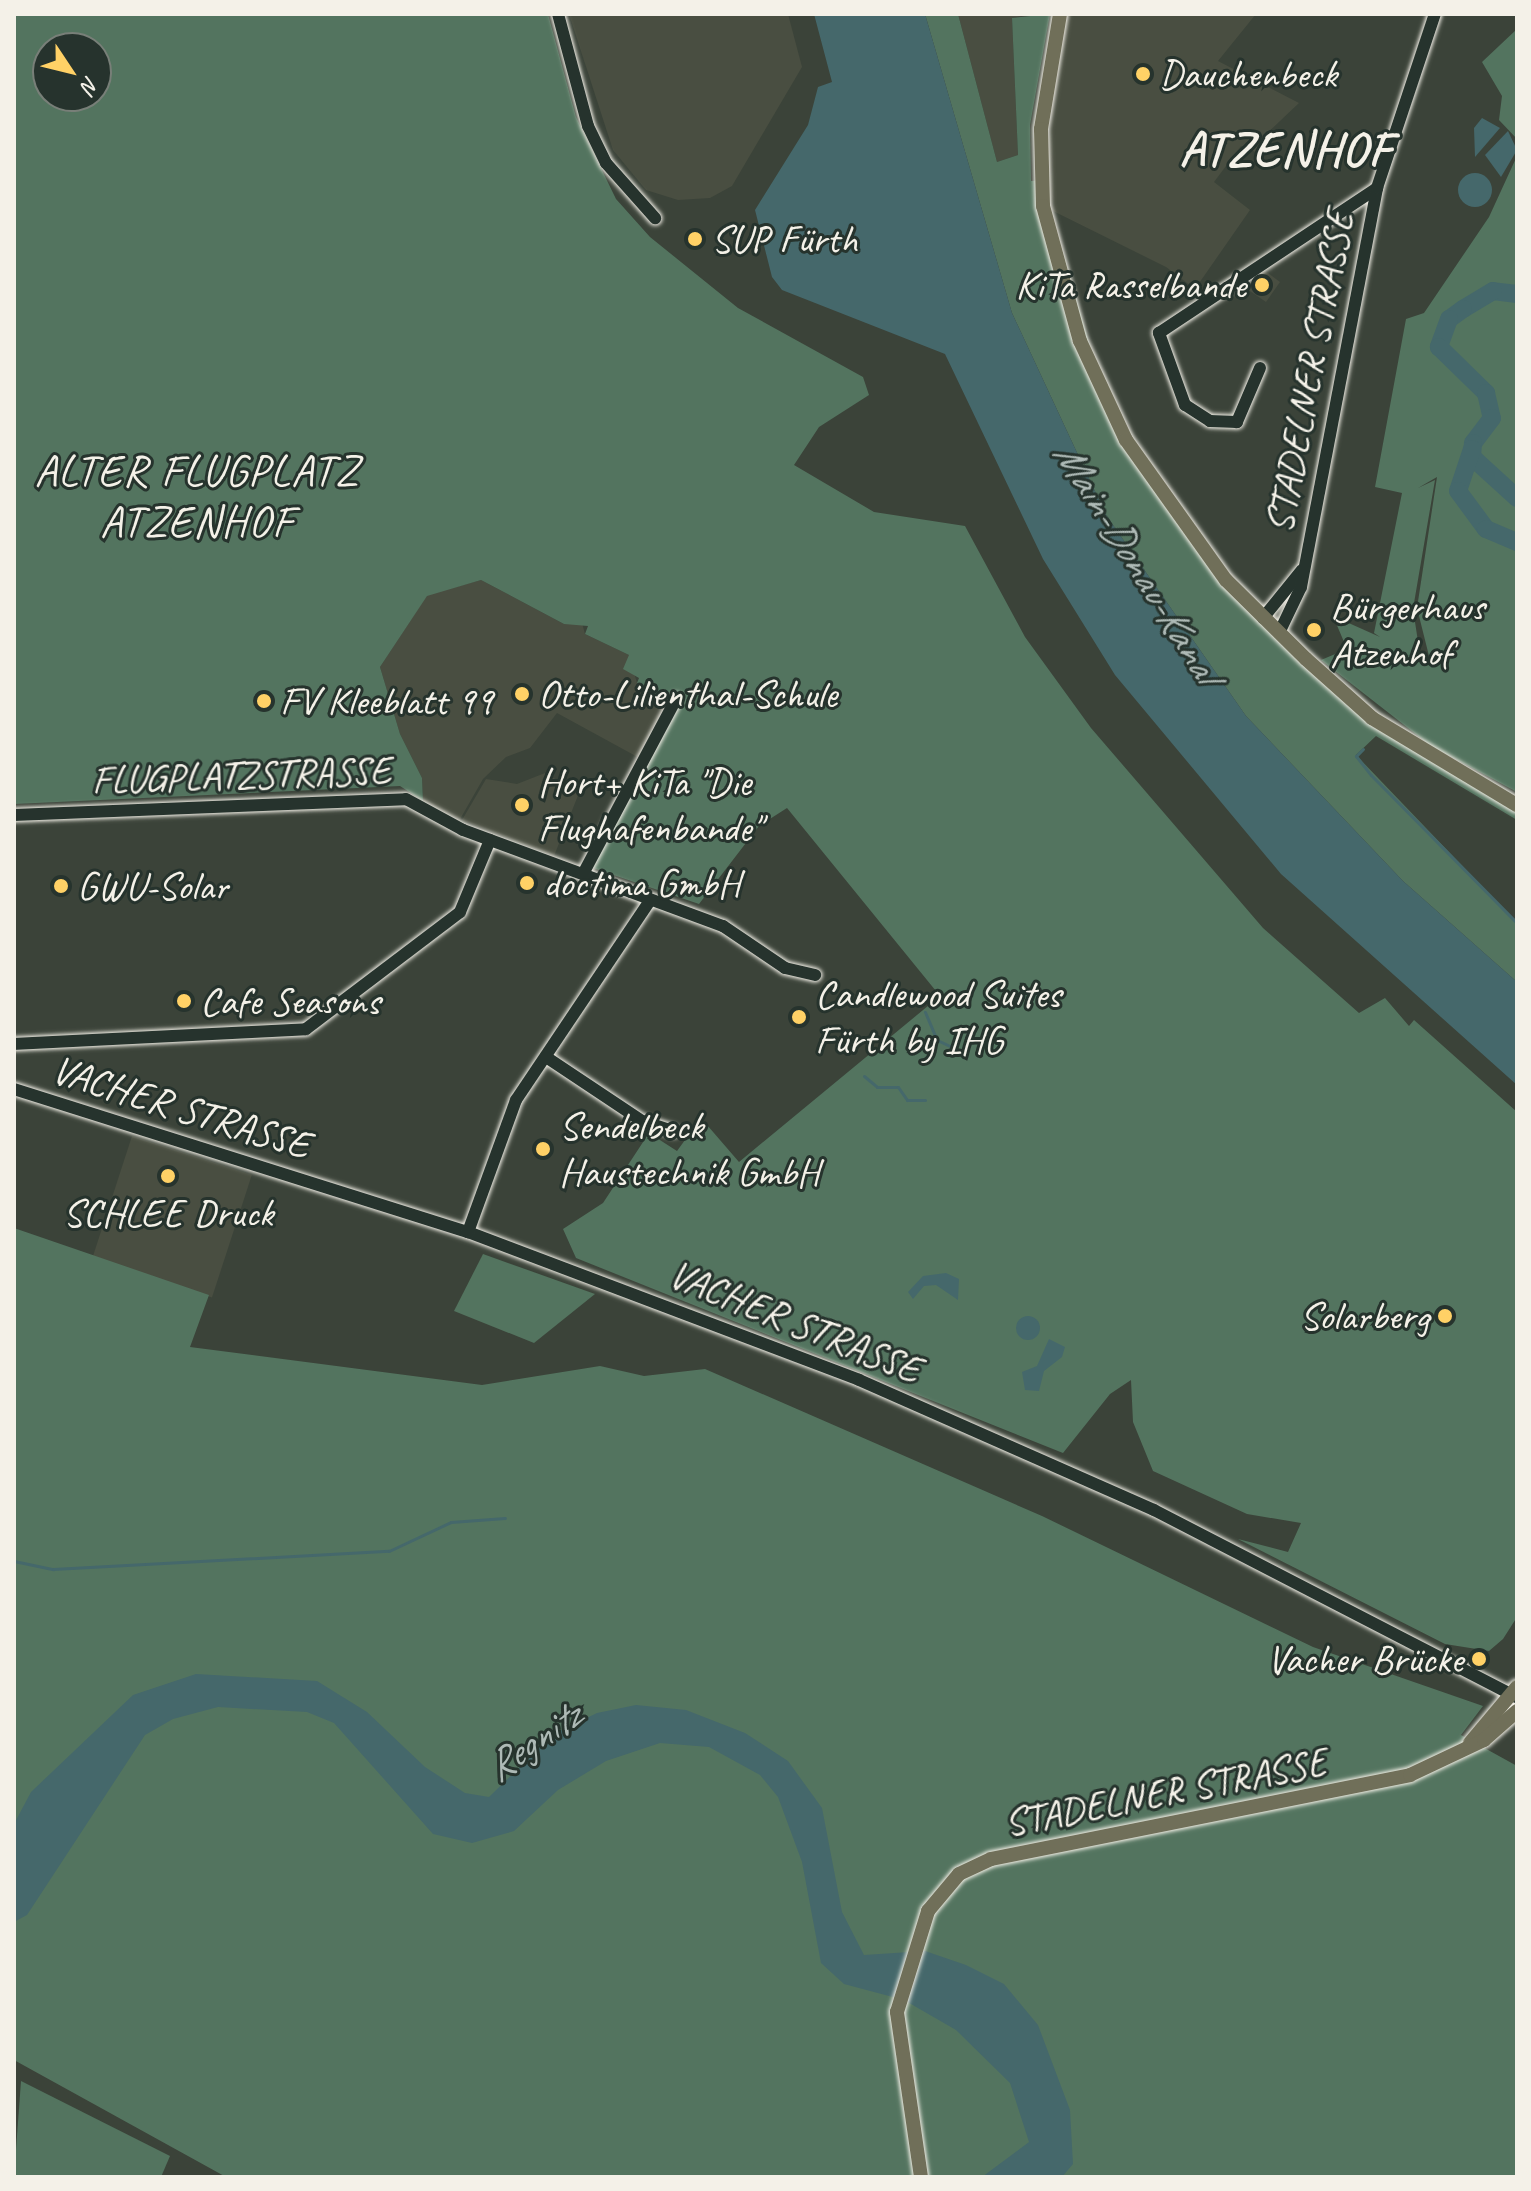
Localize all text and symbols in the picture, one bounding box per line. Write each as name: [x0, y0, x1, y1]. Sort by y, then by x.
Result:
north arrow: [32, 32, 112, 112]
place label: Dauchenbeck: [1159, 50, 1337, 98]
marker: Dauchenbeck: [1134, 65, 1152, 83]
text: N: [75, 71, 105, 98]
district label: ATZENHOF: [1180, 121, 1392, 179]
street label: STADELNER STRASSE: [1254, 207, 1364, 537]
place label: SUP Fürth: [711, 215, 857, 263]
marker: SUP Fürth: [686, 230, 704, 248]
place label: KiTa Rasselbande: [1012, 261, 1246, 309]
marker: KiTa Rasselbande: [1253, 276, 1271, 294]
water label: Main-Donau-Kanal: [1042, 432, 1230, 692]
district label: ALTER FLUGPLATZ ATZENHOF: [34, 446, 360, 549]
place label: Bürgerhaus Atzenhof: [1330, 583, 1485, 677]
marker: Bürgerhaus Atzenhof: [1305, 621, 1323, 639]
place label: Otto-Lilienthal-Schule: [538, 670, 837, 718]
place label: FV Kleeblatt 99: [280, 677, 493, 725]
marker: Otto-Lilienthal-Schule: [513, 685, 531, 703]
marker: FV Kleeblatt 99: [255, 692, 273, 710]
street label: FLUGPLATZSTRASSE: [91, 746, 391, 804]
place label: Hort+ KiTa "Die Flughafenbande": [538, 758, 761, 852]
marker: Hort+ KiTa "Die Flughafenbande": [513, 796, 531, 814]
place label: doctima GmbH: [543, 859, 738, 907]
place label: GWU-Solar: [77, 862, 228, 910]
marker: doctima GmbH: [518, 874, 536, 892]
marker: GWU-Solar: [52, 877, 70, 895]
place label: Candlewood Suites Fürth by IHG: [815, 970, 1060, 1064]
place label: Cafe Seasons: [200, 977, 378, 1025]
marker: Cafe Seasons: [175, 992, 193, 1010]
marker: Candlewood Suites Fürth by IHG: [790, 1008, 808, 1026]
street label: VACHER STRASSE: [46, 1045, 316, 1169]
place label: Sendelbeck Haustechnik GmbH: [559, 1102, 819, 1196]
marker: Sendelbeck Haustechnik GmbH: [534, 1140, 552, 1158]
marker: SCHLEE Druck: [159, 1167, 177, 1185]
place label: SCHLEE Druck: [63, 1189, 273, 1237]
street label: VACHER STRASSE: [662, 1249, 928, 1393]
place label: Solarberg: [1300, 1292, 1429, 1340]
marker: Solarberg: [1436, 1307, 1454, 1325]
place label: Vacher Brücke: [1267, 1635, 1463, 1683]
marker: Vacher Brücke: [1470, 1650, 1488, 1668]
water label: Regnitz: [476, 1691, 590, 1793]
street label: STADELNER STRASSE: [1000, 1737, 1330, 1847]

